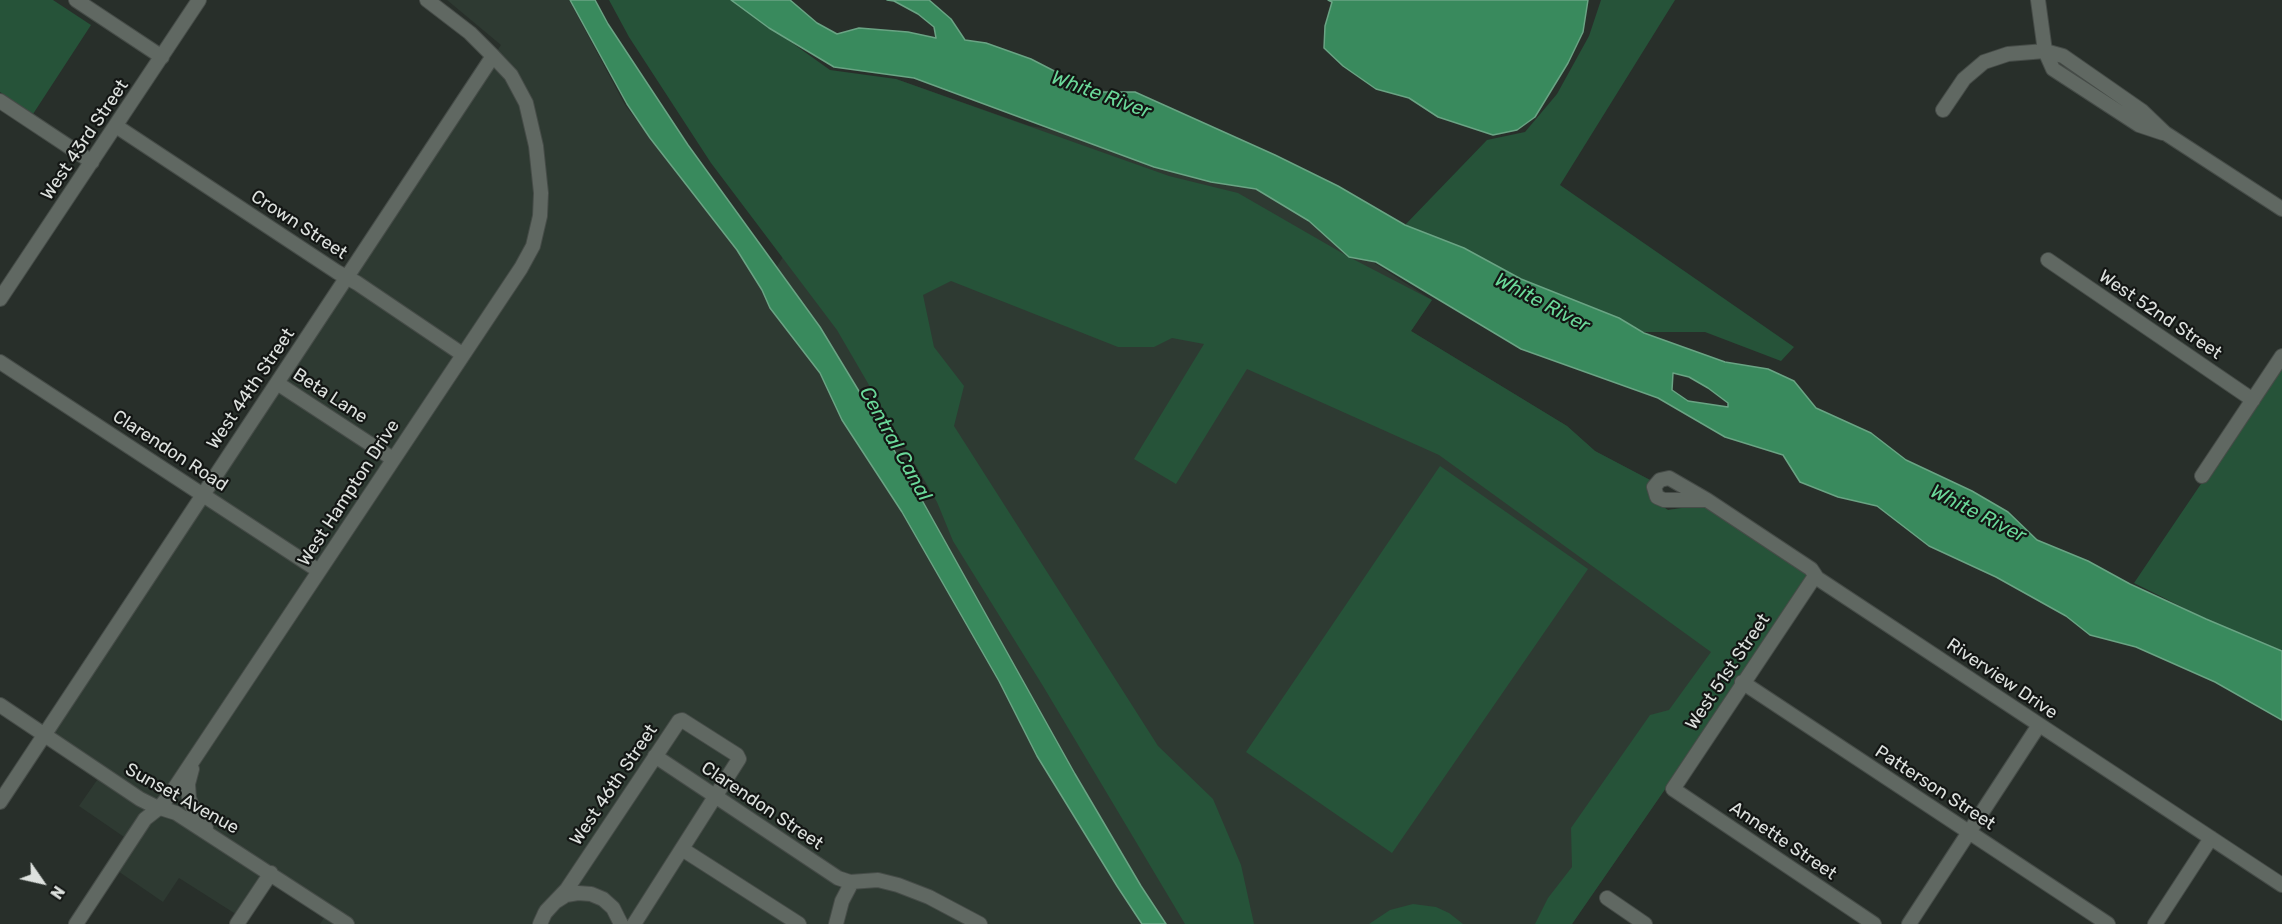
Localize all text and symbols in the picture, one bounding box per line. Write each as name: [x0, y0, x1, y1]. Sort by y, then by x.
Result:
water label: White River: [1048, 66, 1154, 124]
street label: West 43rd Street: [37, 76, 133, 204]
street label: Crown Street: [247, 186, 351, 264]
street label: West 52nd Street: [2094, 266, 2226, 364]
water label: White River: [1490, 268, 1594, 338]
street label: West 44th Street: [202, 324, 300, 454]
street label: Beta Lane: [289, 364, 371, 428]
water label: Central Canal: [854, 383, 936, 505]
street label: Clarendon Road: [108, 406, 232, 496]
street label: West Hampton Drive: [294, 416, 404, 570]
water label: White River: [1926, 480, 2030, 548]
street label: West 51st Street: [1681, 610, 1775, 734]
street label: Riverview Drive: [1942, 634, 2062, 724]
street label: West 46th Street: [566, 720, 662, 850]
street label: Patterson Street: [1871, 741, 1999, 835]
street label: Clarendon Street: [697, 757, 827, 855]
street label: Sunset Avenue: [121, 759, 243, 839]
street label: Annette Street: [1725, 797, 1841, 885]
north arrow: [12, 852, 72, 912]
text: N: [46, 882, 68, 902]

